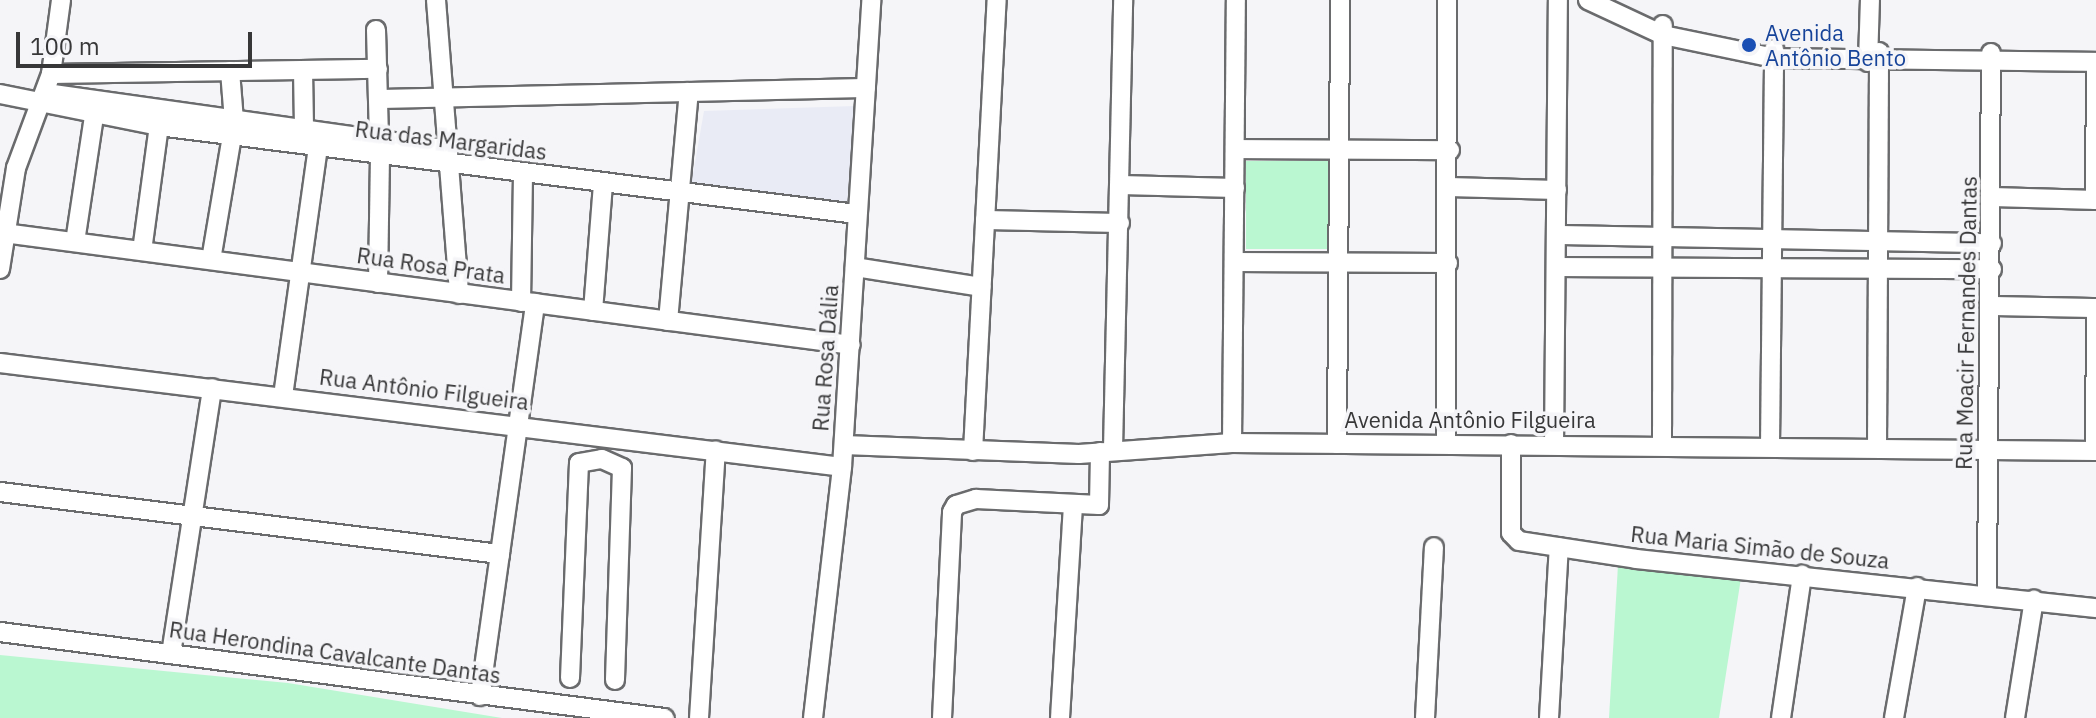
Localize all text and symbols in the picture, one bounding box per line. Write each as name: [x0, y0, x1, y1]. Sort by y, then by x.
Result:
scale bar: [20, 16, 256, 66]
place label: Avenida Antônio Bento: [1765, 19, 1906, 70]
text: 100 m: [30, 30, 100, 62]
marker: Avenida Antônio Bento: [1740, 36, 1758, 54]
street label: Rua das Margaridas: [354, 115, 548, 165]
street label: Rua Moacir Fernandes Dantas: [1950, 176, 1982, 470]
street label: Rua Rosa Prata: [355, 242, 507, 288]
street label: Rua Rosa Dália: [807, 284, 843, 432]
street label: Rua Antônio Filgueira: [318, 363, 530, 415]
street label: Avenida Antônio Filgueira: [1344, 407, 1596, 433]
street label: Rua Maria Simão de Souza: [1629, 520, 1891, 574]
street label: Rua Herondina Cavalcante Dantas: [167, 616, 503, 688]

